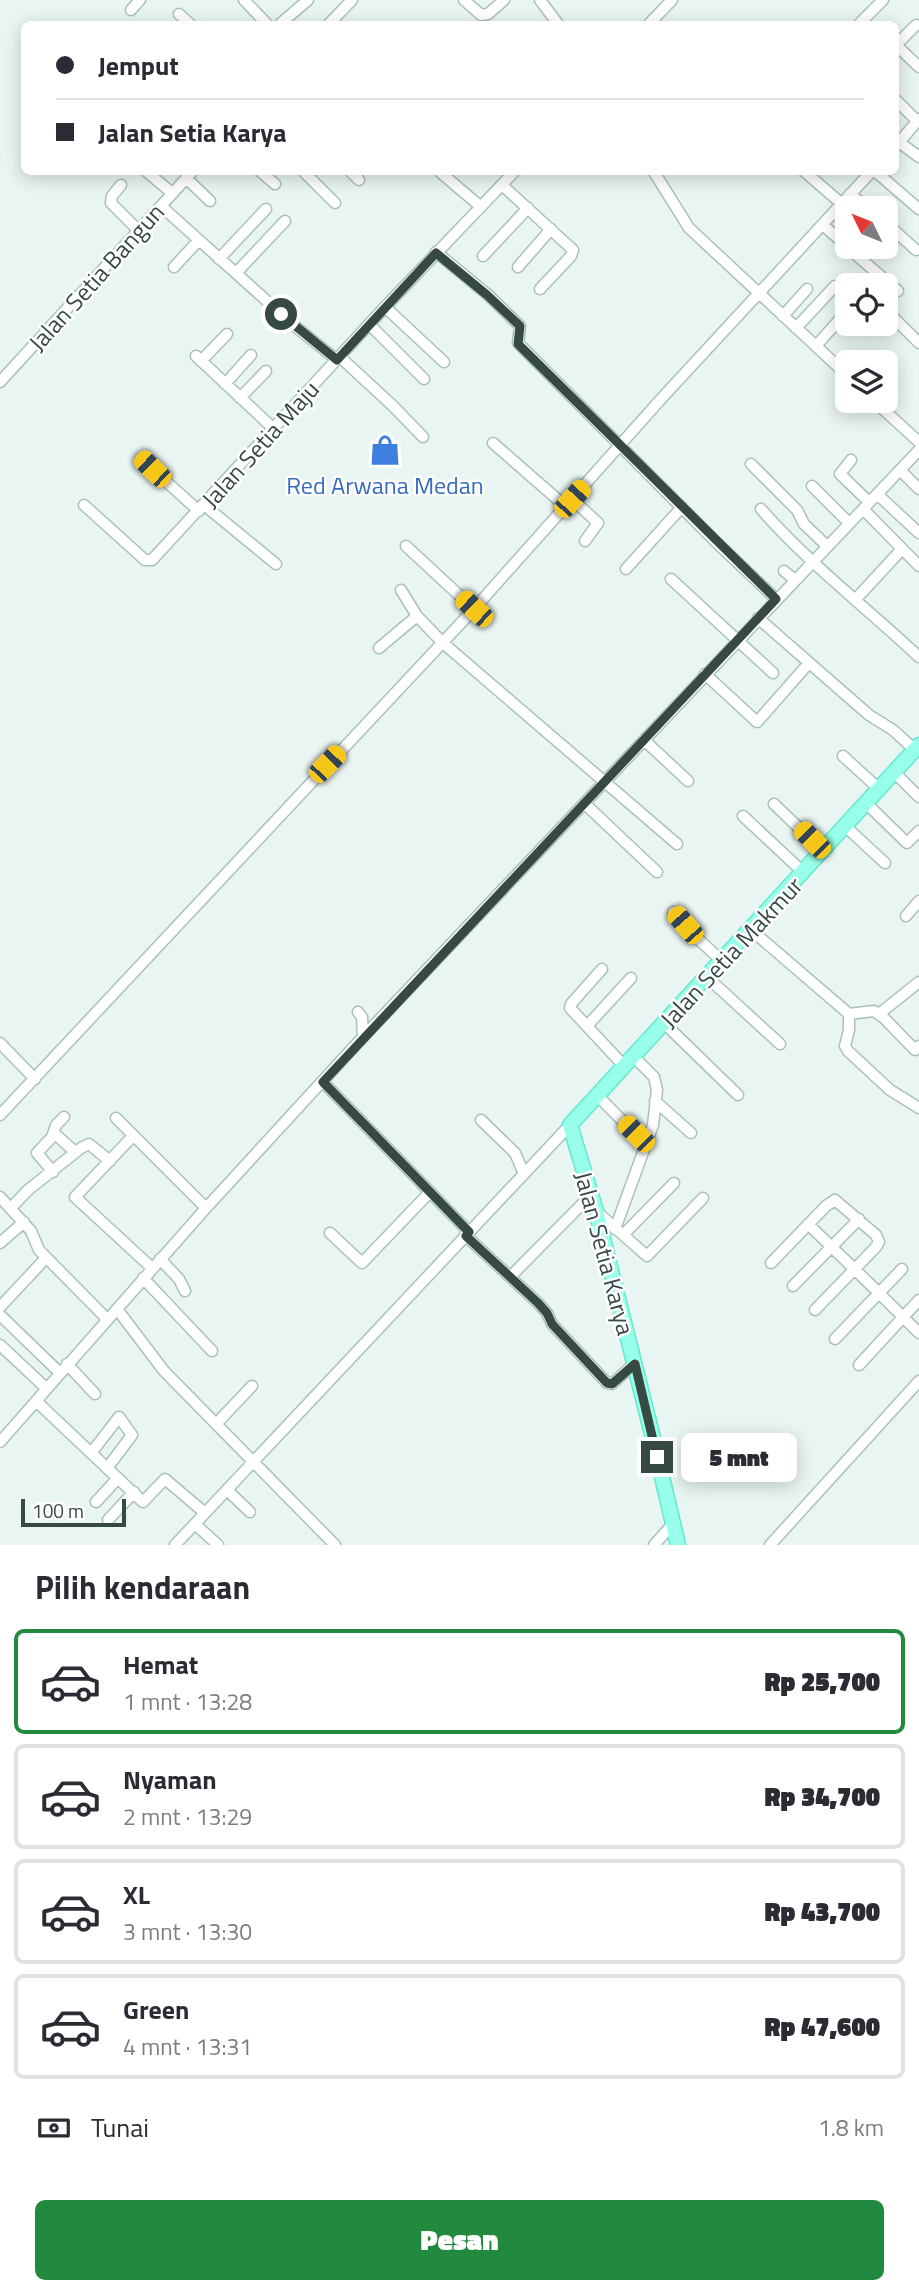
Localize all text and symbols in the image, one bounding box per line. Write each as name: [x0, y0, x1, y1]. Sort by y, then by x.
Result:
text: Jemput: [98, 46, 179, 85]
text: Jalan Setia Karya: [98, 113, 286, 152]
street label: Jalan Setia Bangun: [20, 195, 172, 359]
north arrow: [835, 196, 898, 259]
map controls: [835, 196, 898, 413]
button: locate: [835, 273, 898, 336]
route start: [265, 298, 297, 330]
button: layers: [835, 350, 898, 413]
street label: Jalan Setia Maju: [193, 372, 327, 516]
shop icon: Red Arwana Medan: [368, 433, 402, 467]
car: [130, 447, 175, 491]
place label: Red Arwana Medan: [286, 467, 484, 503]
car: [551, 476, 594, 522]
car: [452, 587, 497, 631]
car: [305, 742, 350, 786]
car: [790, 818, 835, 862]
street label: Jalan Setia Makmur: [651, 868, 811, 1036]
car: [664, 902, 707, 948]
car: [614, 1112, 659, 1156]
street label: Jalan Setia Karya: [566, 1167, 644, 1339]
callout: 5 mnt: [682, 1432, 797, 1482]
text: 5 mnt: [709, 1440, 769, 1475]
route end: [641, 1441, 673, 1473]
scale bar: [21, 1496, 126, 1528]
text: 100 m: [32, 1496, 84, 1525]
text: Pilih kendaraan: [35, 1563, 250, 1611]
text: Hemat: [123, 1645, 198, 1684]
icon: car: [39, 1650, 102, 1713]
text: Rp 25,700: [765, 1662, 880, 1701]
text: 1 mnt · 13:28: [123, 1684, 252, 1719]
text: Nyaman: [123, 1760, 217, 1799]
icon: car: [39, 1765, 102, 1828]
text: Rp 34,700: [765, 1777, 880, 1816]
text: 2 mnt · 13:29: [123, 1799, 252, 1834]
text: XL: [123, 1875, 150, 1914]
icon: car: [39, 1880, 102, 1943]
text: Rp 43,700: [765, 1892, 880, 1931]
text: 3 mnt · 13:30: [123, 1914, 252, 1949]
text: Green: [123, 1990, 189, 2029]
icon: car: [39, 1995, 102, 2058]
text: Rp 47,600: [765, 2007, 880, 2046]
text: 4 mnt · 13:31: [123, 2029, 252, 2064]
text: Tunai: [91, 2108, 149, 2147]
icon: cash: [35, 2109, 73, 2147]
text: 1.8 km: [818, 2110, 884, 2145]
button: Pesan: [35, 2200, 884, 2280]

